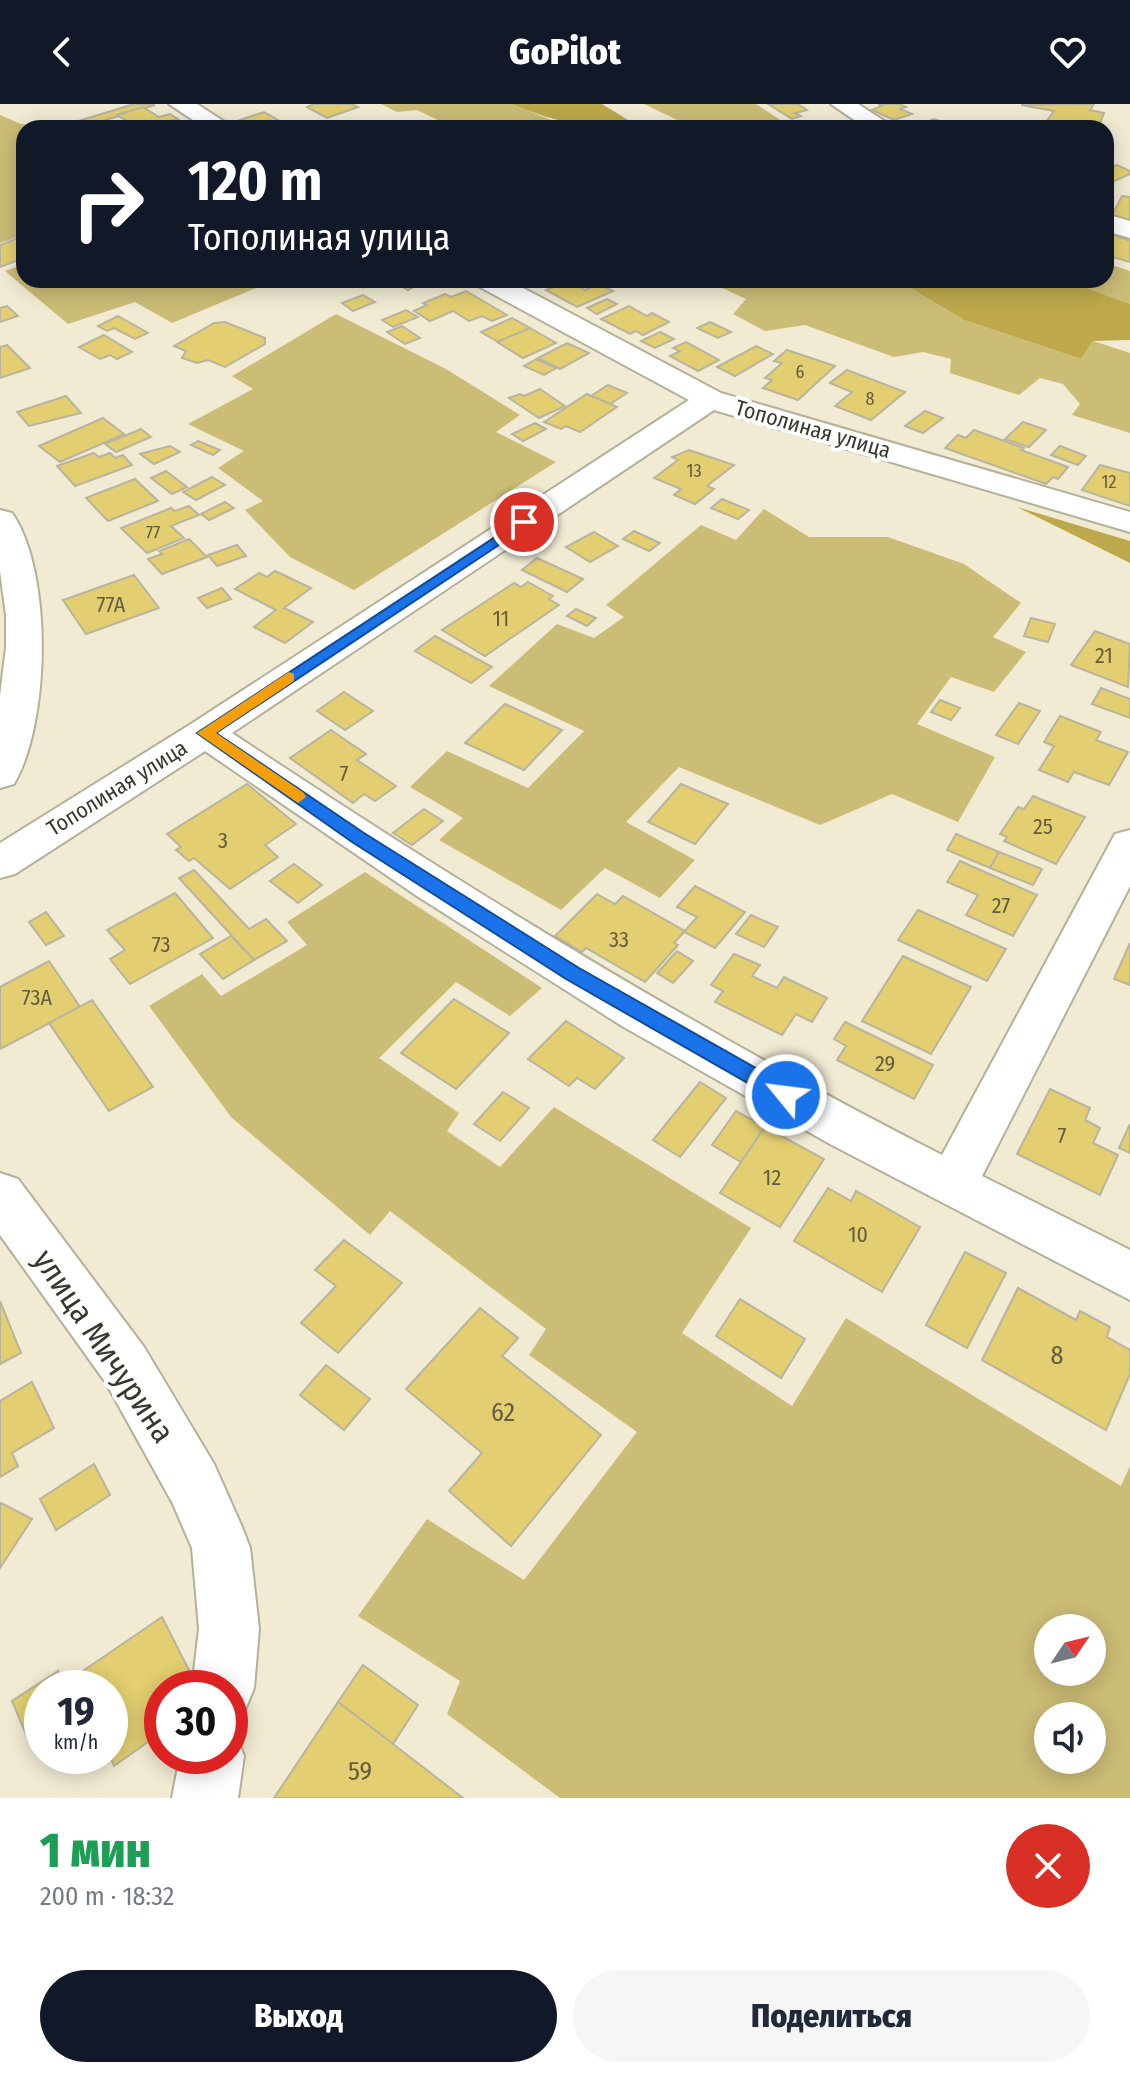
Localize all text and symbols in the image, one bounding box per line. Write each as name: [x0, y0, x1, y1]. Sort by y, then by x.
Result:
icon: back: [40, 30, 84, 74]
text: GoPilot: [509, 30, 621, 74]
icon: heart: [1046, 30, 1090, 74]
text: 120 m: [188, 148, 323, 215]
icon: right: [56, 152, 160, 256]
text: Тополиная улица: [188, 216, 450, 260]
house number: 6: [796, 361, 805, 383]
house number: 8: [866, 388, 875, 410]
street label: Тополиная улица: [732, 394, 894, 464]
house number: 13: [686, 460, 702, 482]
house number: 12: [1102, 471, 1117, 493]
pin: [490, 488, 558, 556]
icon: arrive: [502, 500, 546, 544]
house number: 77: [146, 522, 160, 544]
house number: 77А: [97, 591, 126, 618]
house number: 11: [493, 605, 509, 632]
house number: 21: [1095, 642, 1113, 669]
street label: Тополиная улица: [42, 734, 192, 842]
house number: 7: [340, 760, 349, 787]
house number: 25: [1033, 813, 1053, 840]
house number: 3: [218, 827, 228, 854]
house number: 27: [992, 892, 1010, 919]
house number: 33: [609, 926, 629, 953]
house number: 73: [152, 931, 170, 958]
house number: 73А: [22, 984, 53, 1011]
house number: 29: [875, 1050, 895, 1077]
position arrow: [744, 1053, 828, 1137]
house number: 7: [1058, 1122, 1067, 1149]
house number: 12: [763, 1164, 781, 1191]
house number: 10: [848, 1221, 868, 1248]
street label: улица Мичурина: [25, 1242, 183, 1450]
house number: 8: [1050, 1340, 1064, 1371]
house number: 62: [491, 1397, 515, 1428]
north arrow: [1034, 1614, 1106, 1686]
map controls: [1034, 1614, 1106, 1774]
speed limit sign: 30: [144, 1670, 248, 1774]
text: 19: [57, 1688, 95, 1736]
button: sound: [1034, 1702, 1106, 1774]
text: km/h: [54, 1730, 98, 1754]
house number: 59: [348, 1756, 372, 1787]
text: 1 мин: [40, 1822, 151, 1880]
button: close: [1006, 1824, 1090, 1908]
text: 200 m · 18:32: [40, 1881, 174, 1912]
button: Выход: [40, 1970, 557, 2062]
button: Поделиться: [573, 1970, 1090, 2062]

